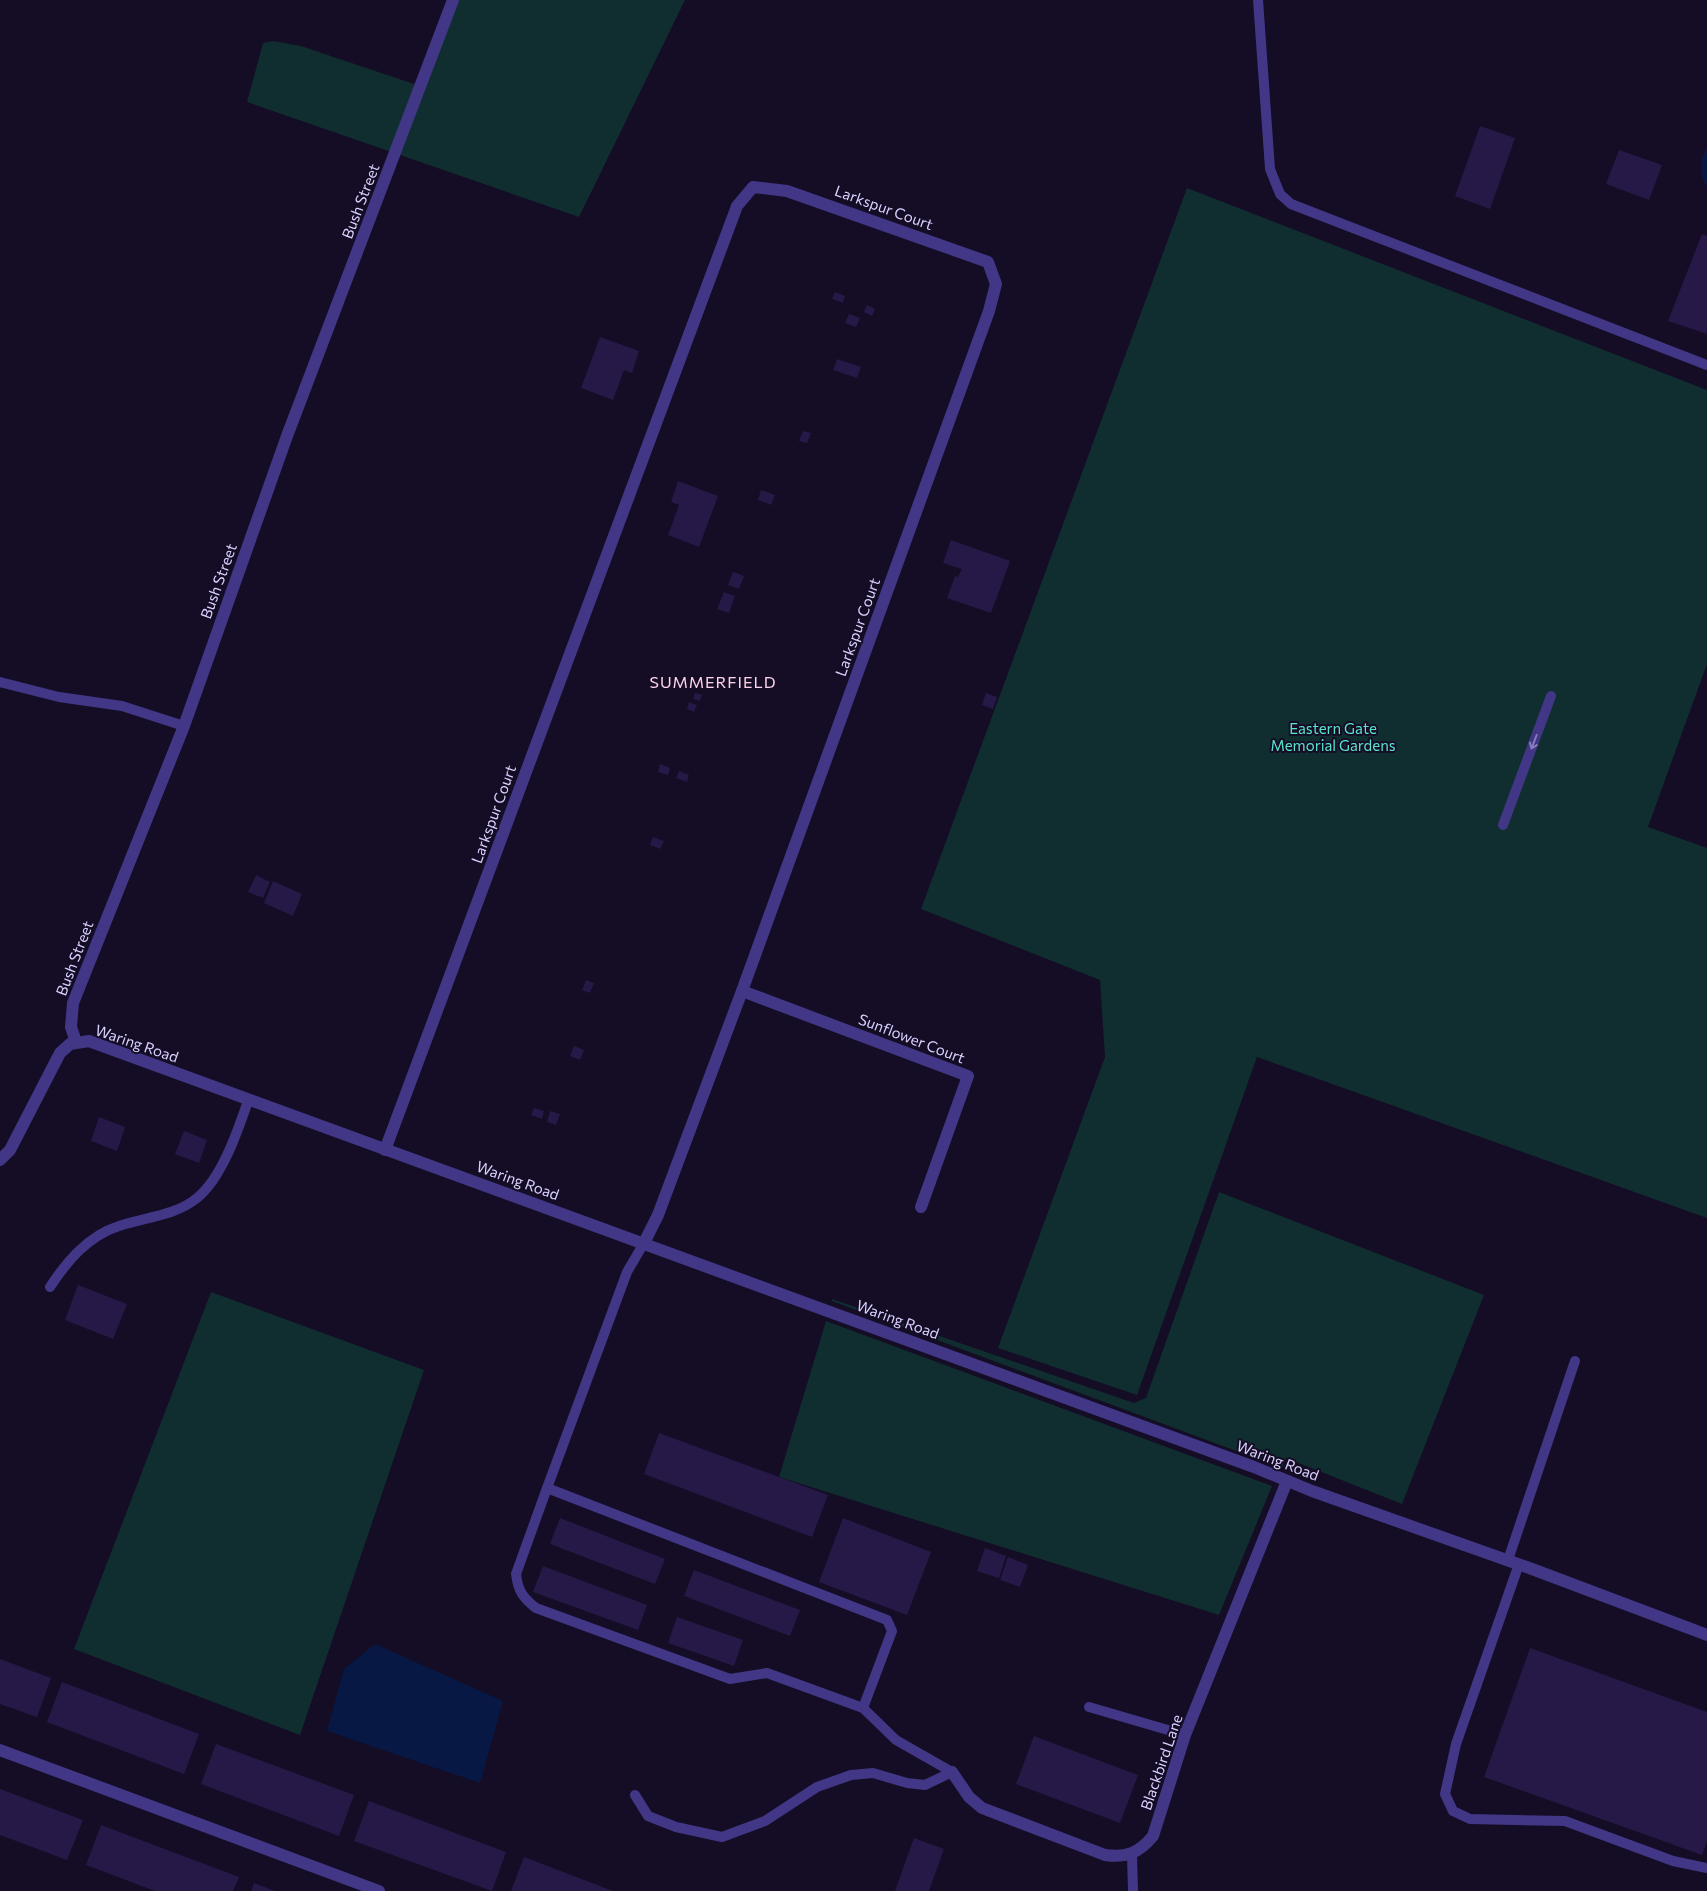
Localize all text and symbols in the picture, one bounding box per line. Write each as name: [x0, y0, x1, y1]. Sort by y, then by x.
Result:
street label: Bush Street: [337, 161, 383, 241]
street label: Larkspur Court: [832, 181, 936, 233]
street label: Bush Street: [196, 541, 240, 621]
street label: Larkspur Court: [831, 575, 883, 679]
district label: SUMMERFIELD: [650, 672, 776, 691]
park label: Eastern Gate Memorial Gardens: [1270, 719, 1396, 754]
one-way arrow: [1529, 734, 1538, 749]
street label: Larkspur Court: [467, 762, 519, 866]
street label: Bush Street: [51, 918, 97, 998]
street label: Sunflower Court: [856, 1009, 968, 1067]
street label: Waring Road: [93, 1020, 181, 1066]
street label: Waring Road: [474, 1157, 562, 1203]
street label: Waring Road: [854, 1296, 942, 1342]
street label: Waring Road: [1234, 1436, 1322, 1484]
street label: Blackbird Lane: [1136, 1712, 1186, 1812]

